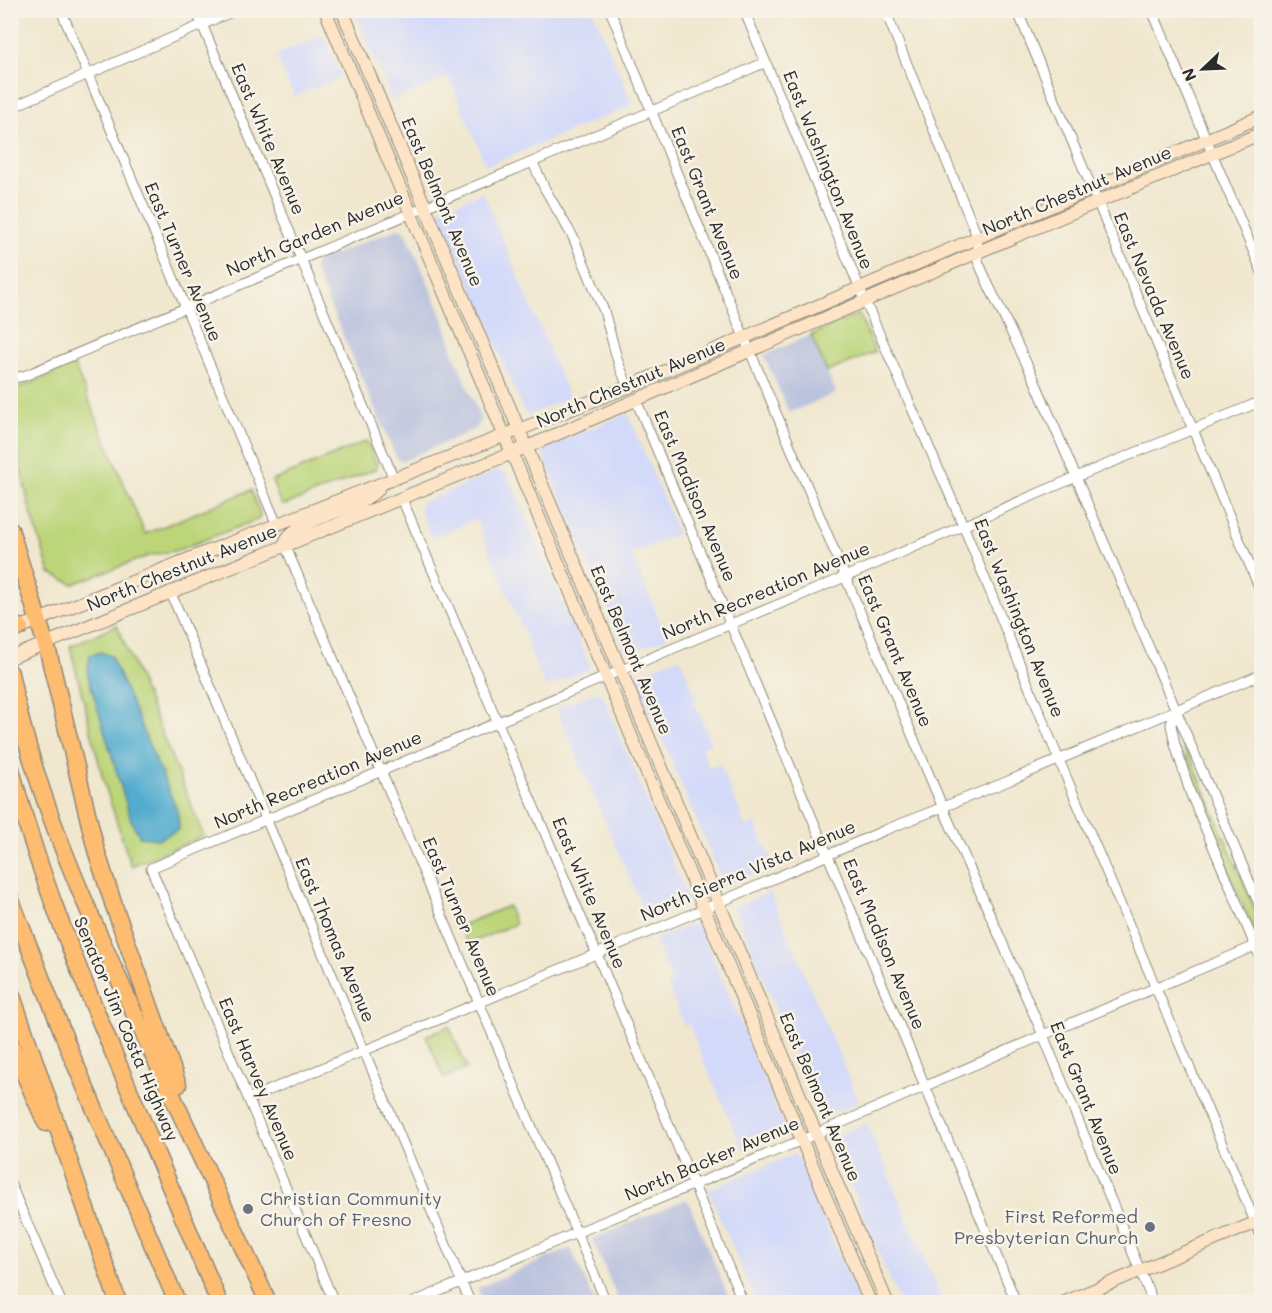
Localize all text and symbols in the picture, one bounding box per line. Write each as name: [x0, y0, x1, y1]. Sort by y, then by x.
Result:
north arrow: [1173, 39, 1233, 99]
street label: East White Avenue: [226, 59, 312, 218]
text: N: [1177, 65, 1201, 85]
street label: East Washington Avenue: [778, 67, 880, 273]
street label: East Belmont Avenue: [396, 113, 489, 290]
street label: East Grant Avenue: [666, 122, 750, 283]
street label: North Chestnut Avenue: [978, 139, 1175, 241]
street label: East Turner Avenue: [139, 178, 228, 345]
street label: North Garden Avenue: [222, 185, 407, 281]
street label: East Nevada Avenue: [1109, 208, 1201, 383]
street label: North Chestnut Avenue: [532, 331, 729, 433]
street label: East Madison Avenue: [649, 406, 743, 585]
street label: East Washington Avenue: [969, 515, 1071, 721]
street label: North Chestnut Avenue: [83, 518, 280, 616]
street label: North Recreation Avenue: [658, 535, 873, 645]
street label: East Belmont Avenue: [585, 561, 678, 738]
street label: East Grant Avenue: [853, 571, 939, 731]
street label: North Recreation Avenue: [210, 724, 425, 834]
street label: East White Avenue: [547, 813, 633, 972]
street label: North Sierra Vista Avenue: [636, 814, 859, 926]
street label: East Turner Avenue: [417, 833, 506, 1000]
street label: East Thomas Avenue: [290, 853, 382, 1026]
street label: East Madison Avenue: [838, 854, 932, 1033]
street label: Senator Jim Costa Highway: [69, 913, 185, 1145]
street label: East Harvey Avenue: [214, 993, 304, 1164]
street label: East Belmont Avenue: [774, 1008, 867, 1185]
street label: East Grant Avenue: [1045, 1017, 1129, 1178]
street label: North Backer Avenue: [621, 1110, 803, 1206]
place label: Christian Community Church of Fresno: [260, 1186, 442, 1231]
marker: Christian Community Church of Fresno: [241, 1202, 255, 1216]
place label: First Reformed Presbyterian Church: [954, 1204, 1138, 1249]
marker: First Reformed Presbyterian Church: [1143, 1220, 1157, 1234]

